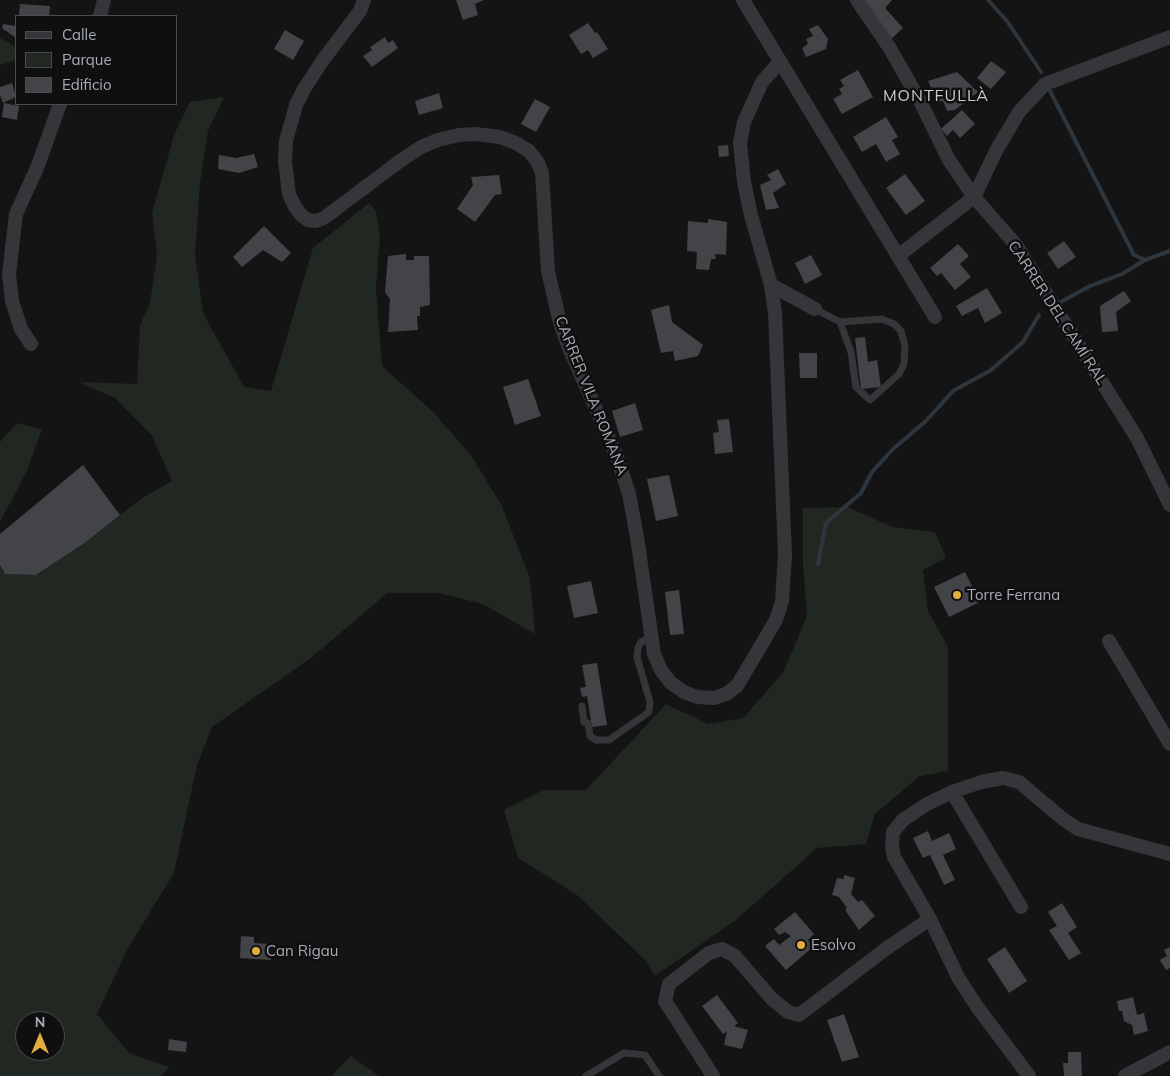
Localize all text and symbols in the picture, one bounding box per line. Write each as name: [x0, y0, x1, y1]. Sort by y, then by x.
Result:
legend: [15, 15, 178, 105]
text: Calle: [62, 25, 96, 44]
text: Parque: [62, 50, 112, 69]
text: Edificio: [62, 75, 112, 94]
district label: MONTFULLÀ: [882, 86, 990, 106]
street label: CARRER DEL CAMÍ RAL: [1004, 238, 1110, 388]
street label: CARRER VILA ROMANA: [551, 314, 631, 478]
place label: Torre Ferrana: [967, 586, 1060, 604]
marker: Torre Ferrana: [951, 589, 963, 601]
place label: Esolvo: [811, 936, 856, 954]
marker: Esolvo: [795, 939, 807, 951]
place label: Can Rigau: [266, 942, 338, 960]
marker: Can Rigau: [250, 945, 262, 957]
north arrow: [15, 1011, 65, 1061]
text: N: [35, 1013, 45, 1031]

